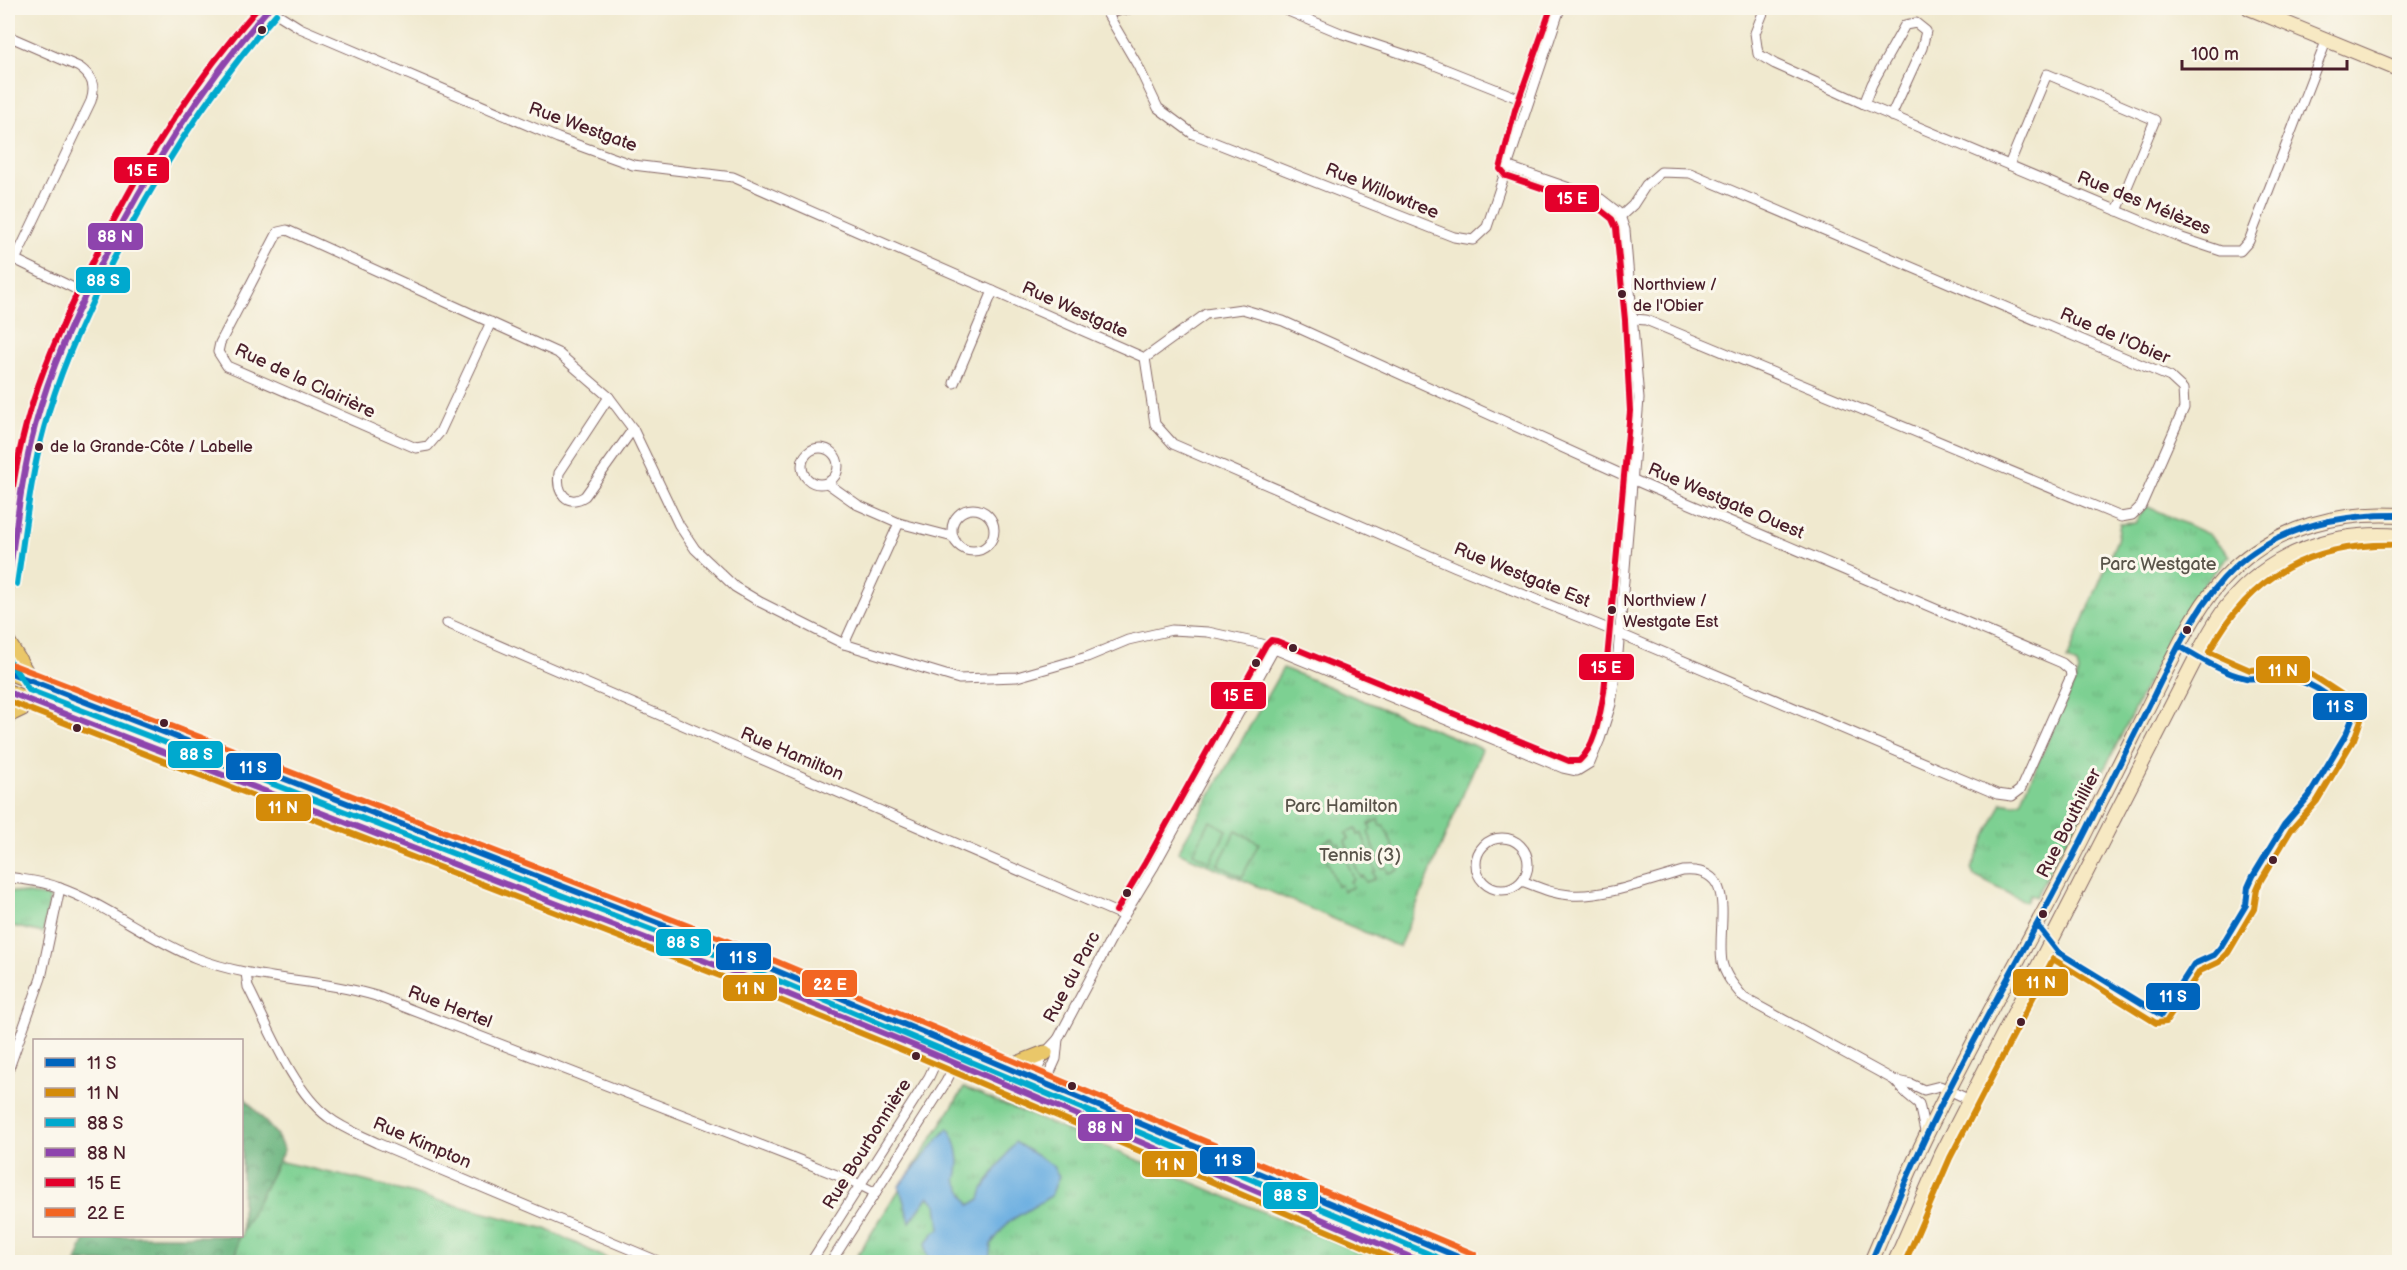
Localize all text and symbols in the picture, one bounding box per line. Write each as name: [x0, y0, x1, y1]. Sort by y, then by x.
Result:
unlabelled marker: [256, 24, 268, 36]
scale bar: [2182, 33, 2347, 71]
text: 100 m: [2191, 44, 2239, 65]
street label: Rue Westgate: [526, 98, 640, 156]
line badge: 15 E: [113, 156, 170, 184]
street label: Rue Willowtree: [1322, 159, 1442, 223]
text: 15 E: [127, 162, 157, 181]
street label: Rue des Mélèzes: [2074, 167, 2214, 239]
line badge: 15 E: [1544, 184, 1600, 213]
text: 15 E: [1557, 190, 1587, 209]
line badge: 88 N: [87, 222, 144, 251]
text: 88 N: [97, 228, 133, 247]
line badge: 88 S: [75, 266, 131, 294]
text: 88 S: [86, 272, 120, 291]
place label: Northview / de l'Obier: [1633, 276, 1717, 316]
street label: Rue Westgate: [1019, 277, 1132, 343]
marker: Northview / de l'Obier: [1616, 288, 1628, 300]
street label: Rue de l'Obier: [2057, 303, 2174, 369]
street label: Rue de la Clairière: [231, 339, 379, 423]
place label: de la Grande-Côte / Labelle: [50, 438, 253, 457]
marker: de la Grande-Côte / Labelle: [33, 441, 45, 453]
street label: Rue Westgate Ouest: [1645, 459, 1808, 544]
street label: Rue Westgate Est: [1451, 538, 1594, 612]
park label: Parc Westgate: [2100, 554, 2217, 575]
place label: Northview / Westgate Est: [1623, 592, 1719, 632]
marker: Northview / Westgate Est: [1606, 604, 1618, 616]
unlabelled marker: [2181, 624, 2193, 636]
unlabelled marker: [1287, 642, 1299, 654]
line badge: 15 E: [1578, 653, 1635, 681]
line badge: 11 N: [2255, 655, 2311, 684]
unlabelled marker: [1250, 657, 1262, 669]
text: 15 E: [1591, 659, 1621, 678]
text: 11 N: [2268, 662, 2298, 681]
line badge: 15 E: [1210, 681, 1267, 710]
text: 15 E: [1223, 687, 1253, 706]
line badge: 11 S: [2312, 692, 2368, 721]
text: 11 S: [2326, 698, 2354, 717]
unlabelled marker: [158, 717, 170, 729]
unlabelled marker: [71, 722, 83, 734]
street label: Rue Hamilton: [737, 723, 847, 785]
line badge: 88 S: [167, 740, 224, 769]
text: 88 S: [179, 746, 213, 765]
line badge: 11 S: [225, 752, 282, 781]
text: 11 S: [239, 759, 267, 778]
street label: Rue Bouthillier: [2032, 764, 2106, 881]
line badge: 11 N: [255, 793, 312, 822]
park label: Parc Hamilton: [1284, 796, 1398, 817]
text: 11 N: [268, 799, 298, 818]
park label: Tennis (3): [1319, 845, 1401, 866]
unlabelled marker: [2267, 854, 2279, 866]
unlabelled marker: [1121, 887, 1133, 899]
unlabelled marker: [2037, 908, 2049, 920]
line badge: 88 S: [655, 928, 712, 957]
street label: Rue du Parc: [1039, 928, 1105, 1026]
text: 88 S: [666, 934, 700, 953]
line badge: 11 S: [715, 942, 772, 971]
text: 11 S: [729, 949, 757, 968]
line badge: 11 N: [2012, 968, 2069, 997]
line badge: 22 E: [801, 969, 858, 998]
line badge: 11 N: [722, 974, 778, 1002]
text: 11 N: [2026, 974, 2056, 993]
text: 22 E: [813, 976, 847, 995]
text: 11 N: [735, 980, 765, 999]
street label: Rue Hertel: [405, 981, 495, 1033]
line badge: 11 S: [2145, 982, 2201, 1011]
text: 11 S: [2159, 988, 2187, 1007]
unlabelled marker: [2015, 1016, 2027, 1028]
legend: [33, 1039, 243, 1237]
unlabelled marker: [910, 1050, 922, 1062]
text: 11 S: [87, 1053, 116, 1074]
street label: Rue Bourbonnière: [818, 1075, 916, 1213]
unlabelled marker: [1066, 1080, 1078, 1092]
text: 11 N: [87, 1083, 119, 1104]
text: 88 S: [87, 1113, 123, 1134]
street label: Rue Kimpton: [370, 1113, 474, 1173]
line badge: 88 N: [1077, 1113, 1134, 1142]
text: 88 N: [1087, 1119, 1123, 1138]
text: 88 N: [87, 1143, 126, 1164]
line badge: 11 S: [1199, 1146, 1256, 1175]
line badge: 11 N: [1141, 1150, 1198, 1178]
text: 11 S: [1214, 1152, 1242, 1171]
text: 11 N: [1155, 1156, 1185, 1175]
text: 15 E: [87, 1173, 121, 1194]
line badge: 88 S: [1262, 1181, 1319, 1210]
text: 88 S: [1273, 1187, 1307, 1206]
text: 22 E: [87, 1203, 125, 1224]

